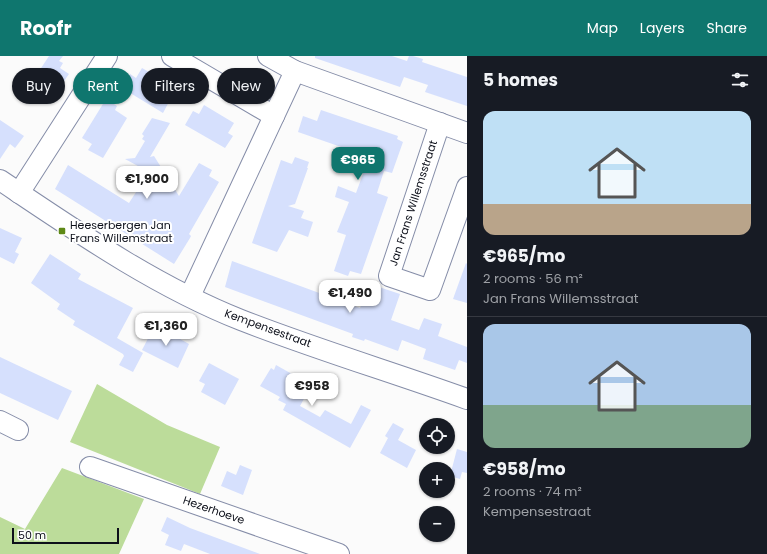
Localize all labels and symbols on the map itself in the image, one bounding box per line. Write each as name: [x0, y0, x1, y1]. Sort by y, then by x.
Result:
street label: Jan Frans Willemsstraat: [385, 138, 441, 268]
pin: €965: [334, 147, 382, 181]
pin: €1,900: [114, 166, 180, 200]
place label: Heeserbergen Jan Frans Willemstraat: [70, 217, 173, 246]
marker: Heeserbergen Jan Frans Willemstraat: [57, 226, 67, 236]
pin: €1,490: [317, 280, 383, 314]
street label: Kempensestraat: [222, 305, 314, 351]
pin: €1,360: [133, 313, 199, 347]
pin: €958: [288, 373, 336, 407]
street label: Hezerhoeve: [181, 492, 247, 528]
scale bar: [12, 526, 119, 545]

